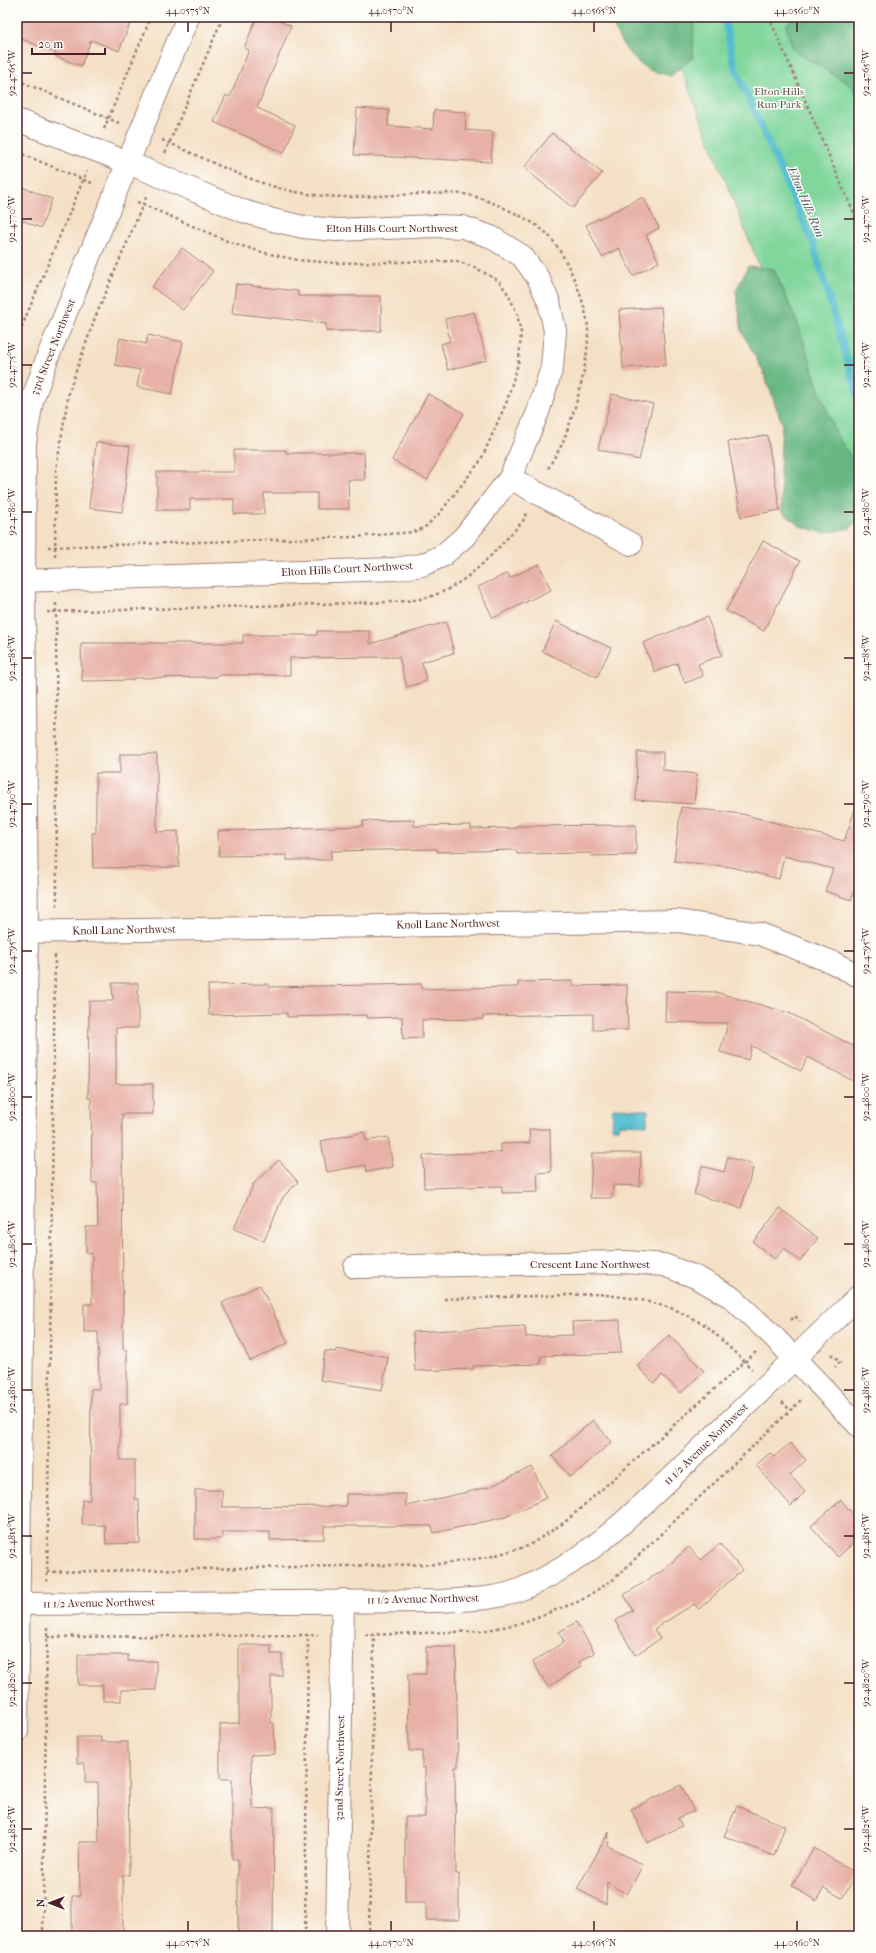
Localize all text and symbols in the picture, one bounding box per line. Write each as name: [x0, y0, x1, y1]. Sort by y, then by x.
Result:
text: 44.0575°N: [166, 5, 211, 17]
text: 44.0570°N: [368, 5, 414, 17]
text: 44.0565°N: [572, 5, 617, 17]
text: 44.0560°N: [774, 5, 820, 17]
scale bar: [32, 30, 105, 56]
text: 20 m: [38, 37, 63, 51]
text: 92.4765°W: [6, 49, 18, 96]
text: 92.4765°W: [860, 49, 872, 96]
park label: Elton Hills Run Park: [754, 85, 804, 111]
water label: Elton Hills Run: [784, 163, 827, 240]
text: 92.4770°W: [6, 194, 18, 242]
text: 92.4770°W: [860, 194, 872, 242]
street label: Elton Hills Court Northwest: [326, 222, 458, 235]
street label: 33rd Street Northwest: [28, 297, 78, 397]
text: 92.4775°W: [6, 341, 18, 388]
text: 92.4775°W: [860, 341, 872, 388]
text: 92.4780°W: [6, 487, 18, 536]
text: 92.4780°W: [860, 487, 872, 536]
street label: Elton Hills Court Northwest: [281, 559, 413, 579]
text: 92.4785°W: [6, 634, 18, 681]
text: 92.4785°W: [860, 634, 872, 681]
text: 92.4790°W: [6, 779, 18, 828]
text: 92.4790°W: [860, 779, 872, 828]
street label: Knoll Lane Northwest: [396, 917, 500, 931]
street label: Knoll Lane Northwest: [72, 923, 176, 937]
text: 92.4795°W: [6, 927, 18, 974]
text: 92.4795°W: [860, 927, 872, 974]
text: 92.4800°W: [6, 1072, 18, 1121]
text: 92.4800°W: [860, 1072, 872, 1121]
text: 92.4805°W: [6, 1219, 18, 1267]
text: 92.4805°W: [860, 1219, 872, 1267]
street label: Crescent Lane Northwest: [530, 1258, 650, 1271]
text: 92.4810°W: [6, 1366, 18, 1413]
text: 92.4810°W: [860, 1366, 872, 1413]
street label: 11 1/2 Avenue Northwest: [661, 1400, 751, 1488]
text: 92.4815°W: [6, 1512, 18, 1558]
text: 92.4815°W: [860, 1512, 872, 1558]
street label: 11 1/2 Avenue Northwest: [367, 1592, 479, 1606]
street label: 11 1/2 Avenue Northwest: [43, 1596, 155, 1610]
text: 92.4820°W: [6, 1658, 18, 1707]
text: 92.4820°W: [860, 1658, 872, 1707]
street label: 32nd Street Northwest: [333, 1715, 347, 1821]
text: 92.4825°W: [6, 1805, 18, 1852]
text: 92.4825°W: [860, 1805, 872, 1852]
north arrow: [30, 1883, 70, 1923]
text: N: [34, 1898, 47, 1907]
text: 44.0575°N: [166, 1937, 211, 1949]
text: 44.0570°N: [368, 1937, 414, 1949]
text: 44.0565°N: [572, 1937, 617, 1949]
text: 44.0560°N: [774, 1937, 820, 1949]

